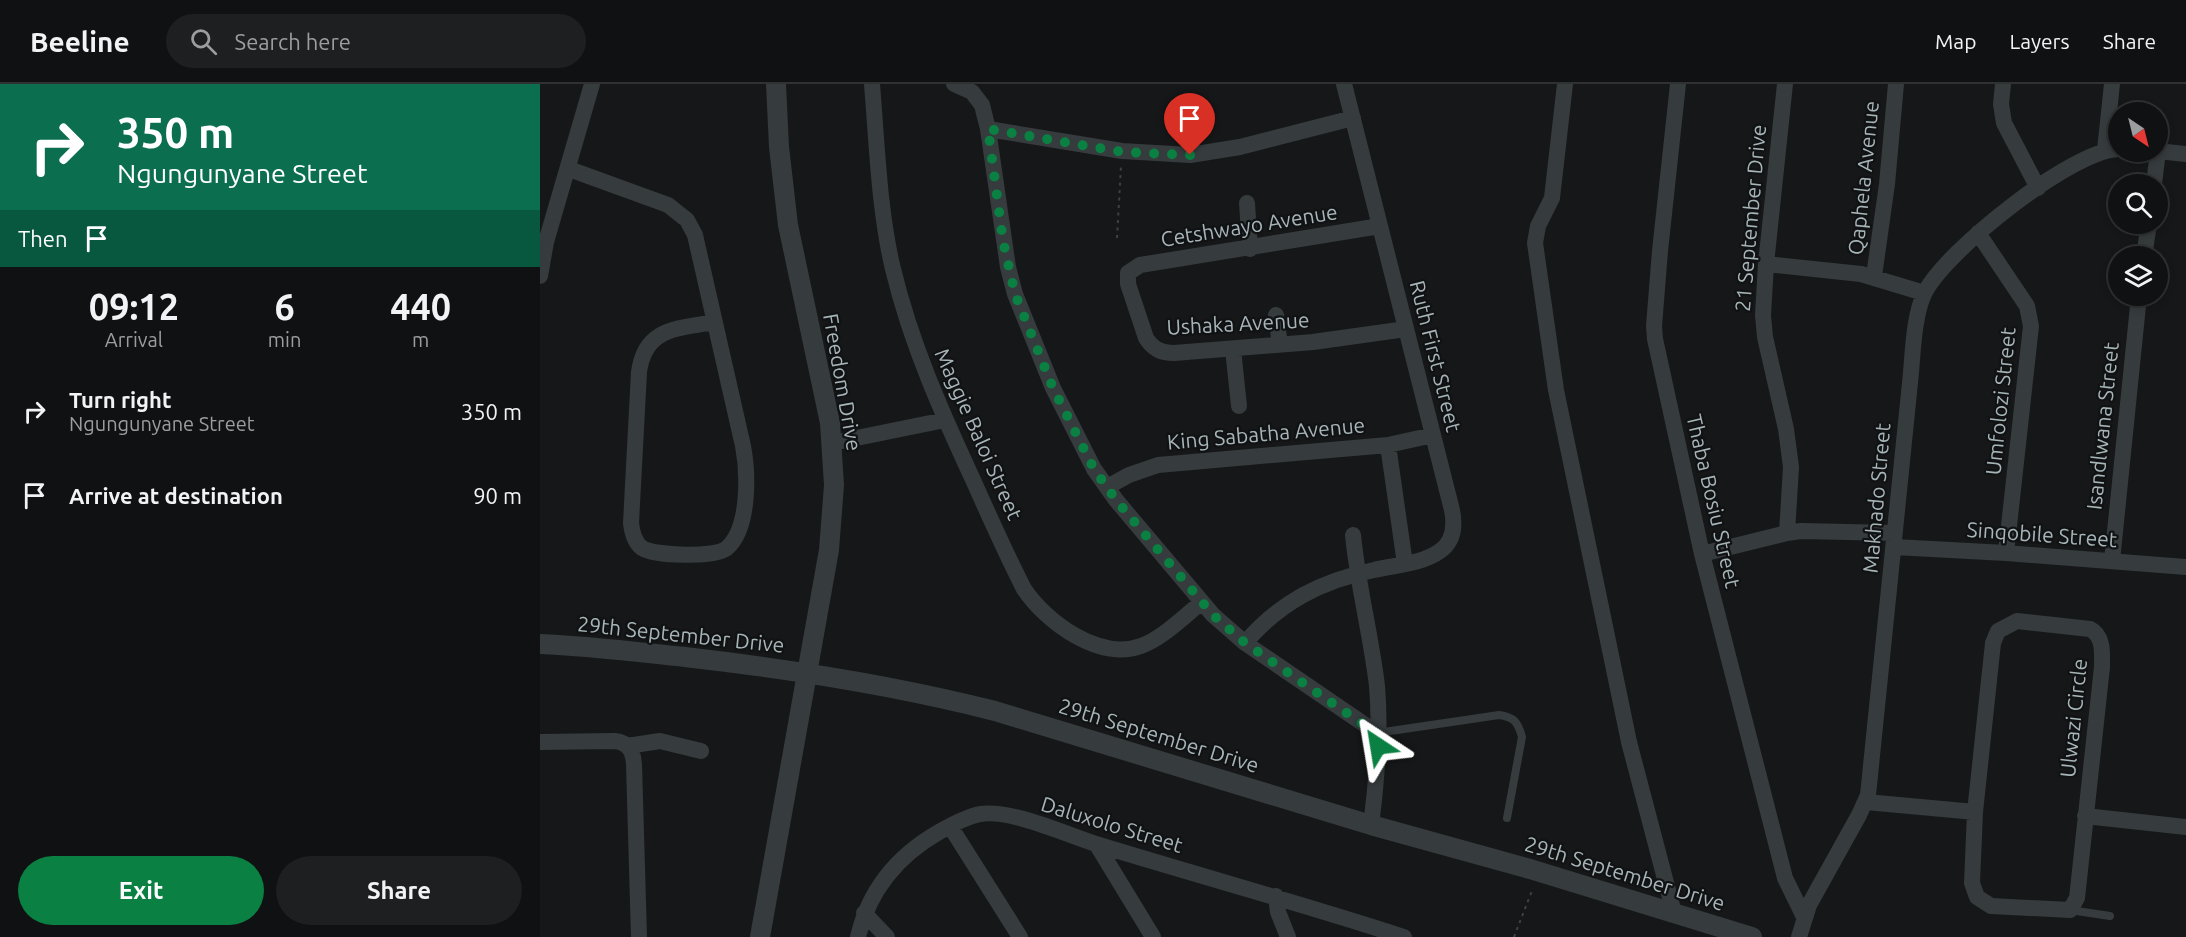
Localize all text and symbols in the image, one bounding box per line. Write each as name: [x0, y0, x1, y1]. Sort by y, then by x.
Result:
search box: [166, 14, 586, 68]
icon: search: [187, 25, 220, 58]
text: Beeline: [30, 26, 130, 57]
text: Search here: [235, 29, 351, 54]
text: Map: [1935, 29, 1976, 53]
text: Layers: [2009, 29, 2070, 53]
text: Share: [2103, 29, 2156, 53]
pin: [1164, 93, 1215, 155]
street label: Qaphela Avenue: [1843, 100, 1883, 256]
icon: arrive: [1173, 102, 1206, 135]
north arrow: [2108, 102, 2168, 162]
map controls: [2108, 102, 2168, 306]
icon: right: [18, 108, 96, 186]
text: 350 m: [117, 109, 234, 156]
street label: 21 September Drive: [1730, 124, 1770, 312]
text: Ngungunyane Street: [117, 158, 368, 188]
button: search: [2108, 174, 2168, 234]
street label: Cetshwayo Avenue: [1159, 199, 1339, 251]
icon: arrive: [80, 222, 113, 255]
text: Then: [18, 226, 68, 251]
button: layers: [2108, 246, 2168, 306]
street label: Ruth First Street: [1406, 278, 1466, 434]
text: 09:12: [89, 286, 179, 327]
text: 6: [274, 286, 295, 327]
text: 440: [390, 286, 451, 327]
street label: Ushaka Avenue: [1166, 307, 1310, 339]
street label: Freedom Drive: [819, 311, 867, 453]
street label: Umfolozi Street: [1980, 326, 2020, 476]
text: Arrival: [105, 328, 163, 351]
text: min: [268, 328, 301, 351]
text: m: [412, 328, 429, 351]
street label: Isandlwana Street: [2081, 341, 2123, 511]
street label: Maggie Baloi Street: [930, 345, 1028, 523]
text: Turn right: [69, 387, 171, 412]
icon: right: [18, 395, 51, 428]
text: 350 m: [461, 399, 522, 424]
text: Ngungunyane Street: [69, 412, 255, 435]
street label: King Sabatha Avenue: [1166, 412, 1366, 454]
street label: Thaba Bosiu Street: [1682, 412, 1746, 590]
street label: Makhado Street: [1857, 422, 1895, 574]
icon: arrive: [18, 479, 51, 512]
text: Arrive at destination: [69, 483, 283, 508]
text: 90 m: [473, 483, 522, 508]
street label: Sinqobile Street: [1966, 517, 2118, 551]
street label: 29th September Drive: [576, 611, 786, 657]
street label: Ulwazi Circle: [2055, 657, 2091, 779]
street label: 29th September Drive: [1056, 693, 1262, 777]
position arrow: [1346, 714, 1410, 778]
street label: Daluxolo Street: [1038, 791, 1186, 857]
street label: 29th September Drive: [1522, 831, 1728, 915]
button: Exit: [18, 856, 264, 925]
button: Share: [276, 856, 522, 925]

